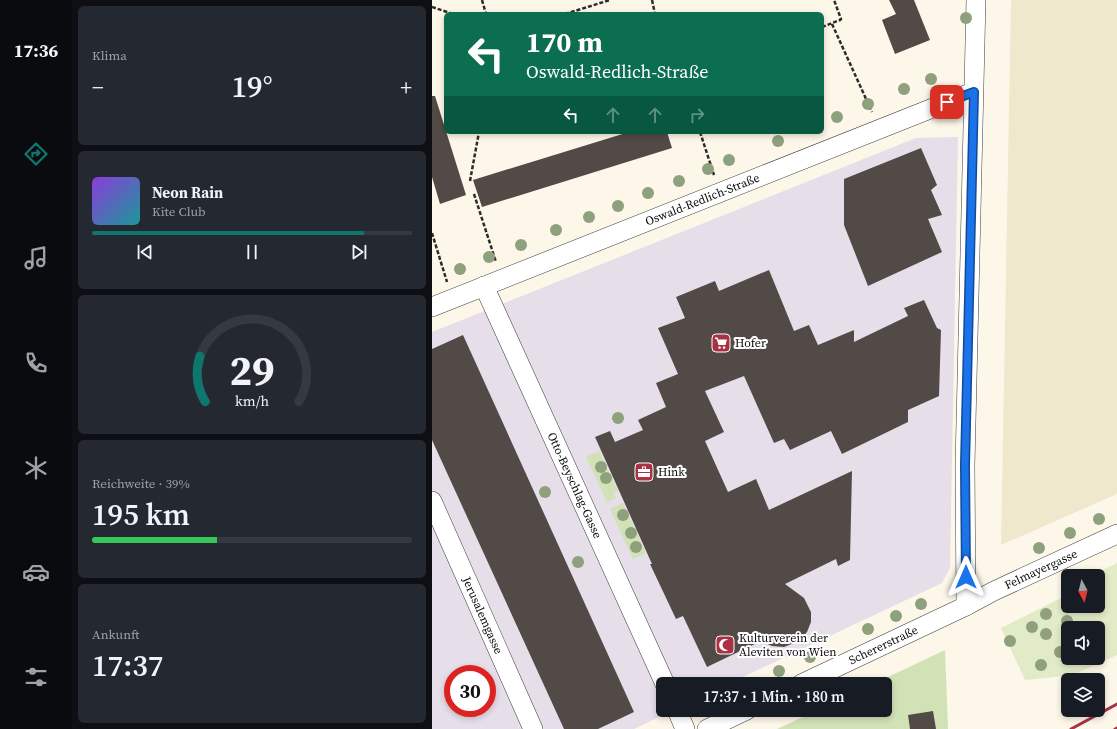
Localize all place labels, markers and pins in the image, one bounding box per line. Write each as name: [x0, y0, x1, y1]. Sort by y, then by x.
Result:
pin: [930, 85, 964, 119]
supermarket icon: Hofer: [710, 332, 732, 354]
place label: Hofer: [735, 335, 766, 351]
office icon: Hink: [633, 461, 655, 483]
place label: Hink: [658, 464, 685, 480]
place label: Kulturverein der Aleviten von Wien: [739, 630, 837, 660]
mosque icon: Kulturverein der Aleviten von Wien: [714, 634, 736, 656]

